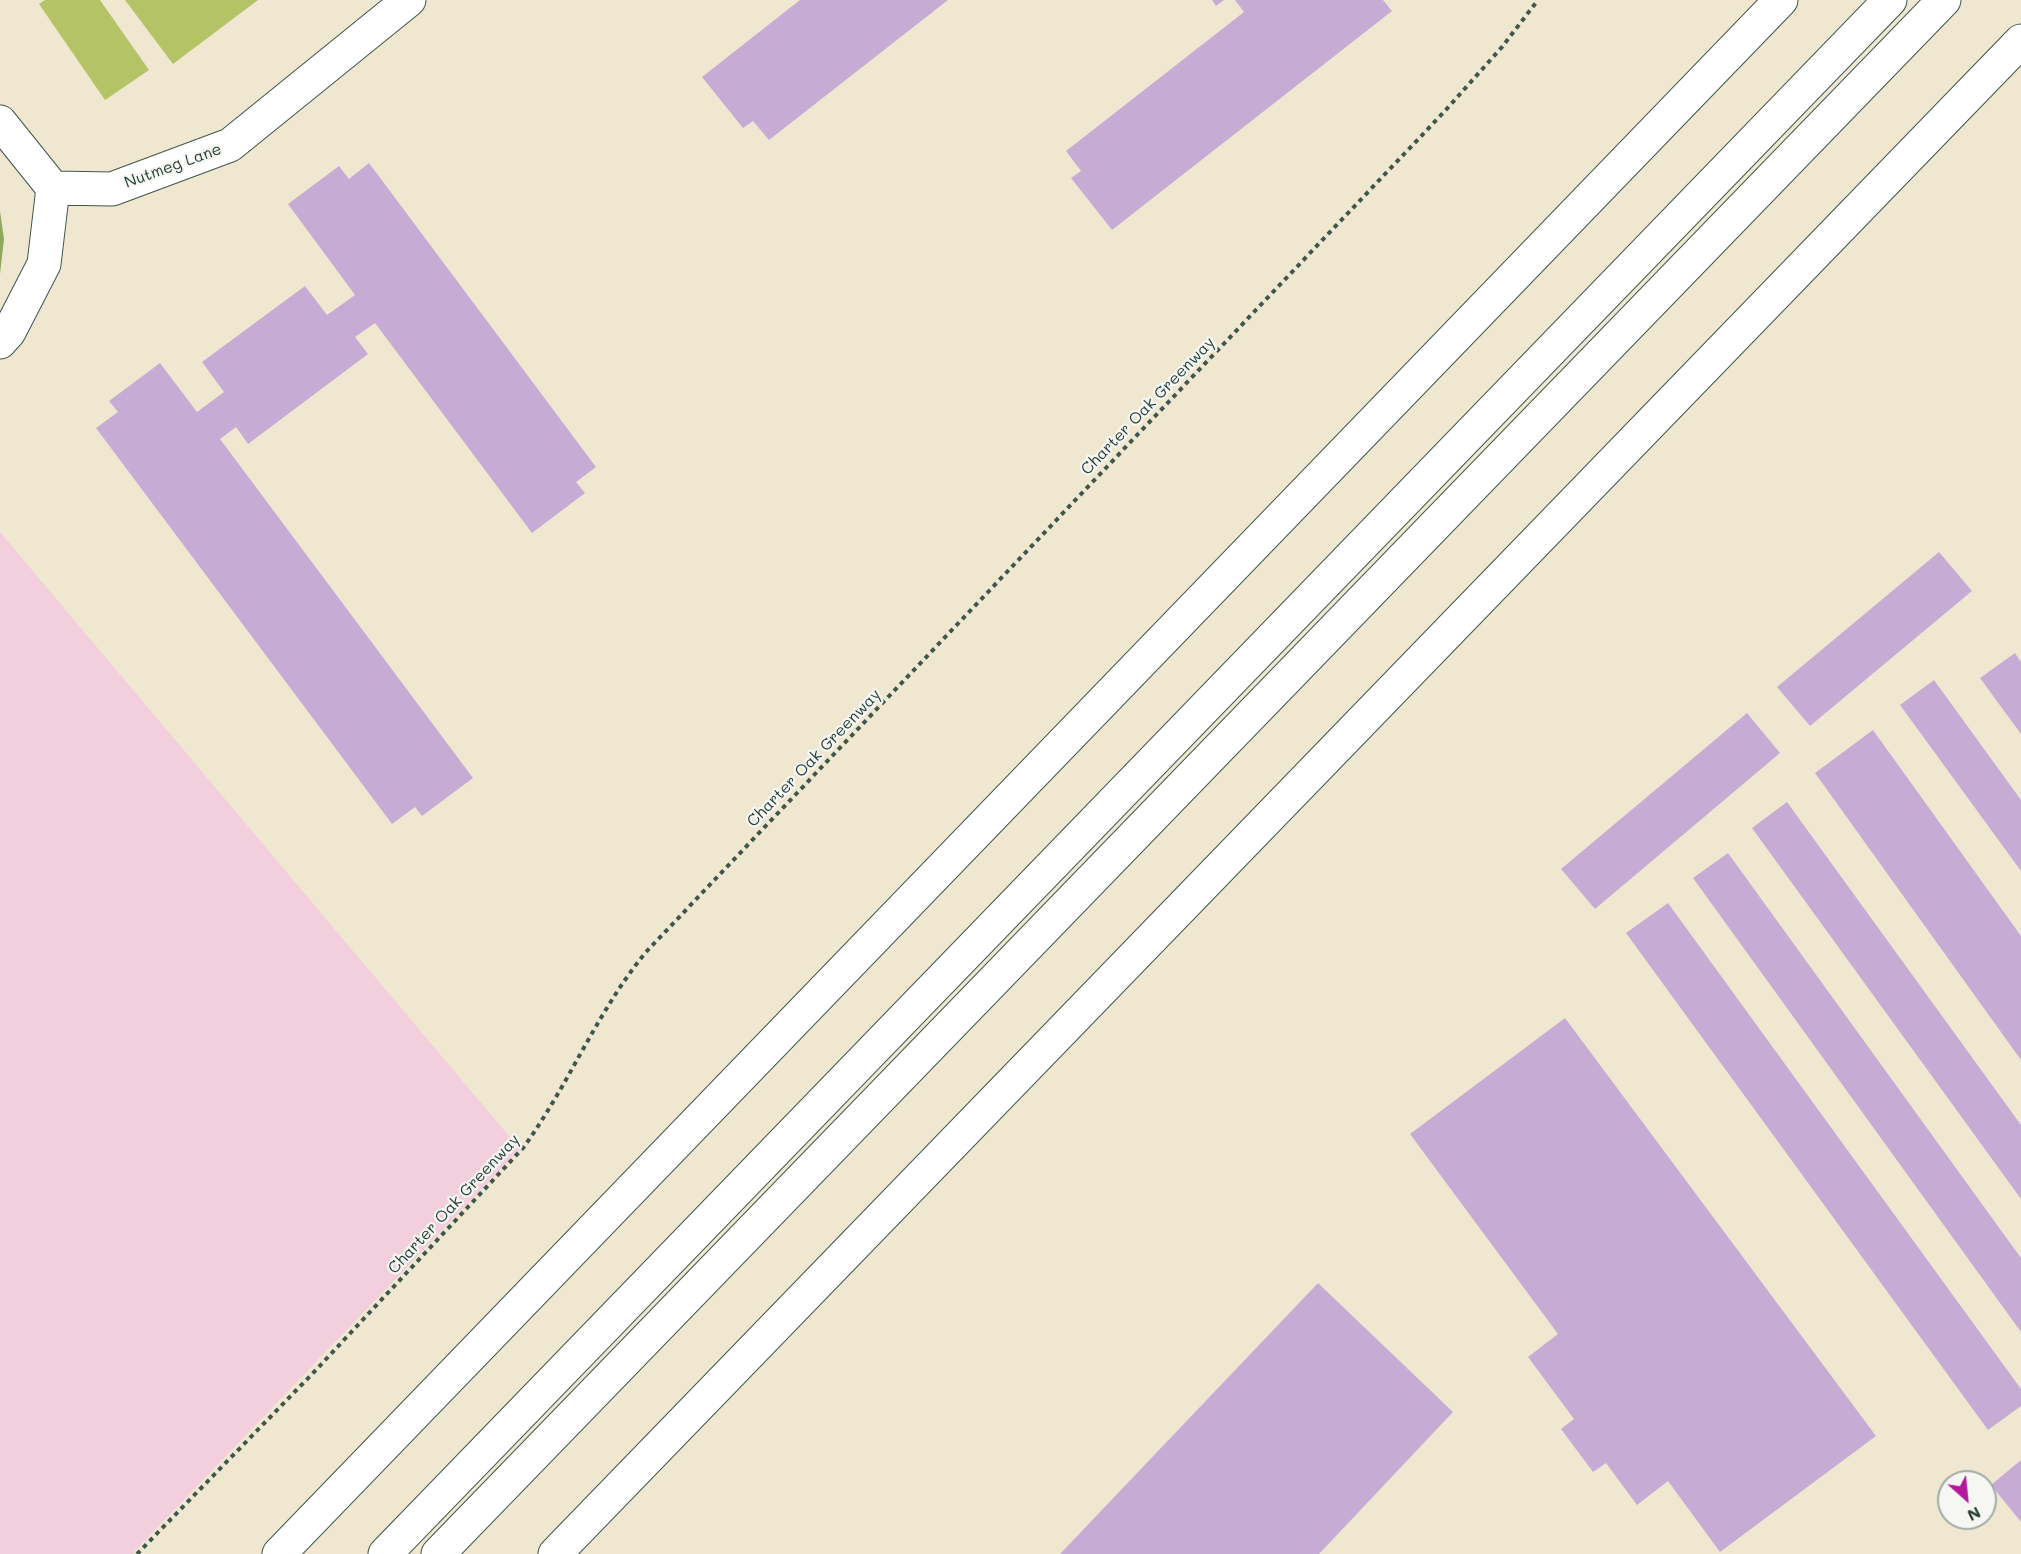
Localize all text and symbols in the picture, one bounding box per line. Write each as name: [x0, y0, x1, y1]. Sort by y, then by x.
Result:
street label: Nutmeg Lane: [122, 140, 224, 192]
street label: Charter Oak Greenway: [1077, 333, 1219, 479]
street label: Charter Oak Greenway: [743, 685, 885, 831]
street label: Charter Oak Greenway: [384, 1130, 524, 1278]
north arrow: [1937, 1470, 1997, 1530]
text: N: [1964, 1503, 1985, 1527]

